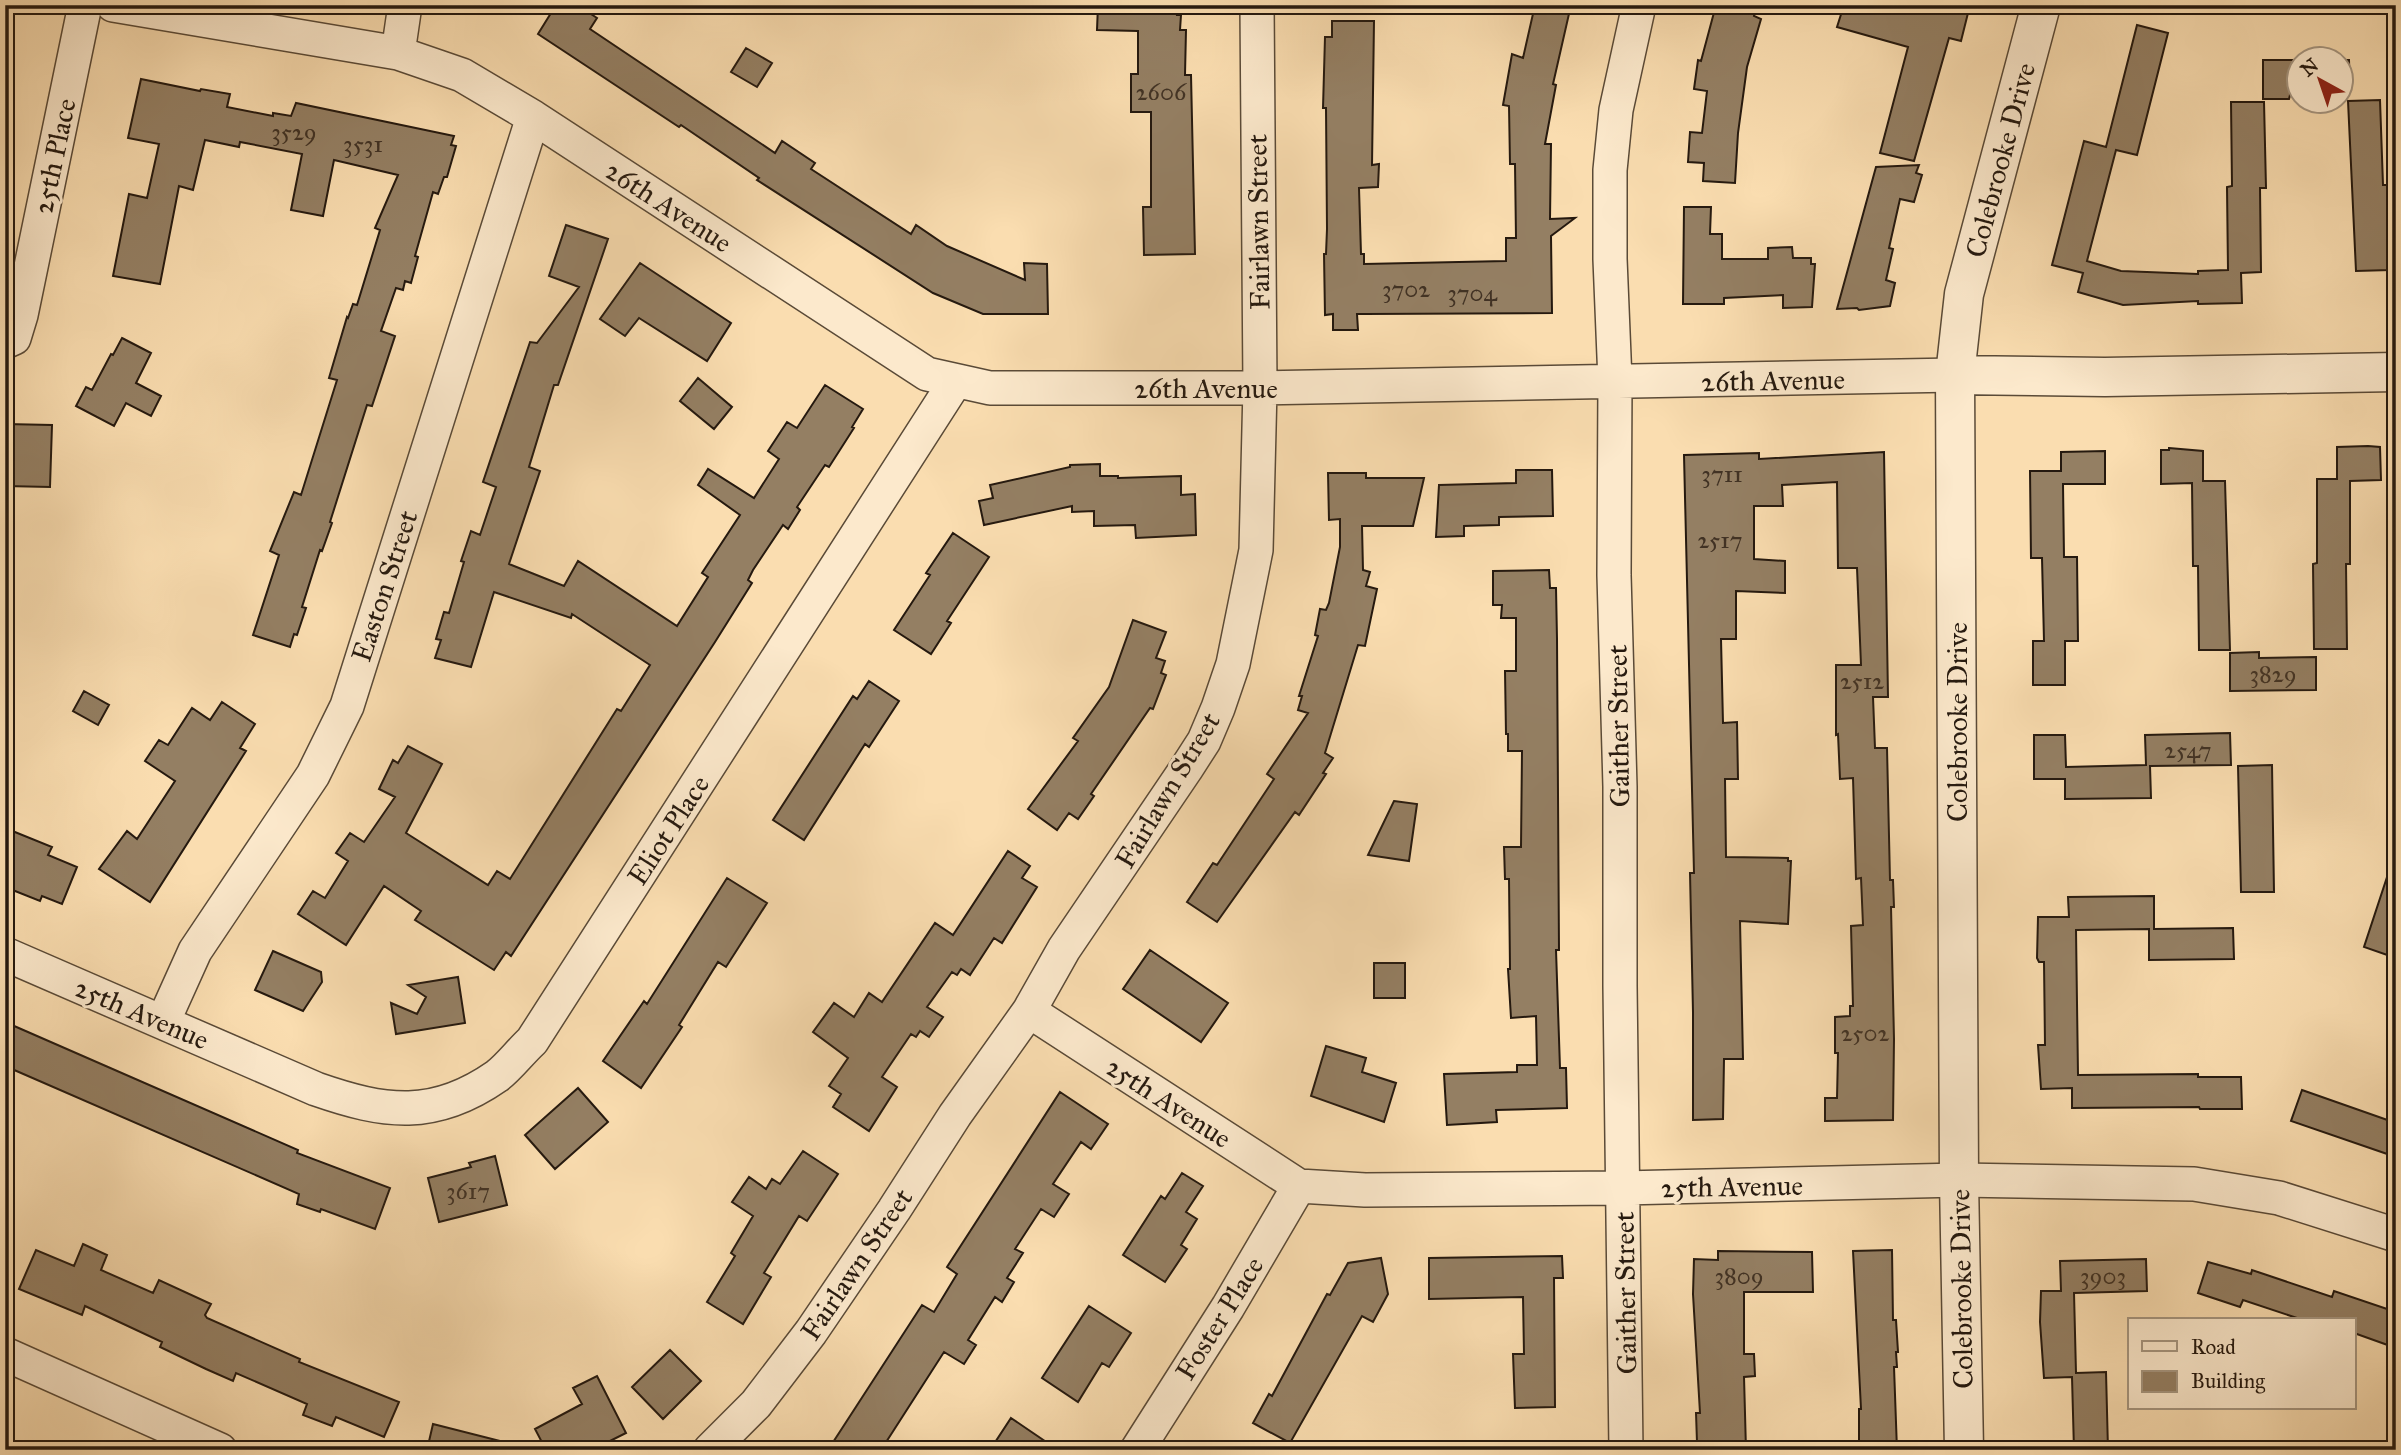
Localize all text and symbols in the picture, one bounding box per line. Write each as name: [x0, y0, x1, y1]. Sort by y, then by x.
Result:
north arrow: [2286, 46, 2356, 116]
text: N: [2296, 53, 2323, 81]
street label: Colebrooke Drive: [1958, 59, 2043, 261]
house number: 2606: [1136, 77, 1187, 107]
street label: 25th Place: [25, 95, 84, 217]
house number: 3529: [271, 117, 317, 147]
house number: 3531: [343, 129, 383, 159]
street label: Fairlawn Street: [1239, 134, 1278, 310]
street label: 26th Avenue: [599, 153, 739, 260]
house number: 3702: [1382, 274, 1430, 304]
house number: 3704: [1447, 278, 1498, 308]
street label: 26th Avenue: [1701, 362, 1845, 399]
street label: 26th Avenue: [1134, 371, 1278, 406]
house number: 3711: [1701, 459, 1743, 489]
street label: Easton Street: [344, 506, 425, 666]
house number: 2517: [1697, 525, 1743, 555]
street label: Colebrooke Drive: [1940, 622, 1975, 822]
street label: Gaither Street: [1600, 644, 1637, 808]
house number: 3829: [2249, 659, 2297, 689]
house number: 2512: [1840, 666, 1884, 696]
street label: Fairlawn Street: [1107, 706, 1228, 875]
house number: 2547: [2164, 735, 2212, 765]
street label: Eliot Place: [620, 769, 717, 892]
street label: 25th Avenue: [70, 970, 214, 1057]
house number: 2502: [1841, 1018, 1889, 1048]
street label: 25th Avenue: [1100, 1049, 1238, 1156]
street label: 25th Avenue: [1661, 1168, 1803, 1205]
house number: 3617: [446, 1176, 490, 1206]
street label: Fairlawn Street: [793, 1182, 920, 1347]
street label: Colebrooke Drive: [1942, 1189, 1981, 1389]
street label: Gaither Street: [1607, 1211, 1644, 1375]
street label: Foster Place: [1168, 1250, 1271, 1387]
house number: 3809: [1714, 1261, 1764, 1291]
house number: 3903: [2080, 1261, 2126, 1291]
legend: [2128, 1318, 2356, 1410]
text: Road: [2191, 1334, 2236, 1360]
text: Building: [2191, 1368, 2265, 1394]

